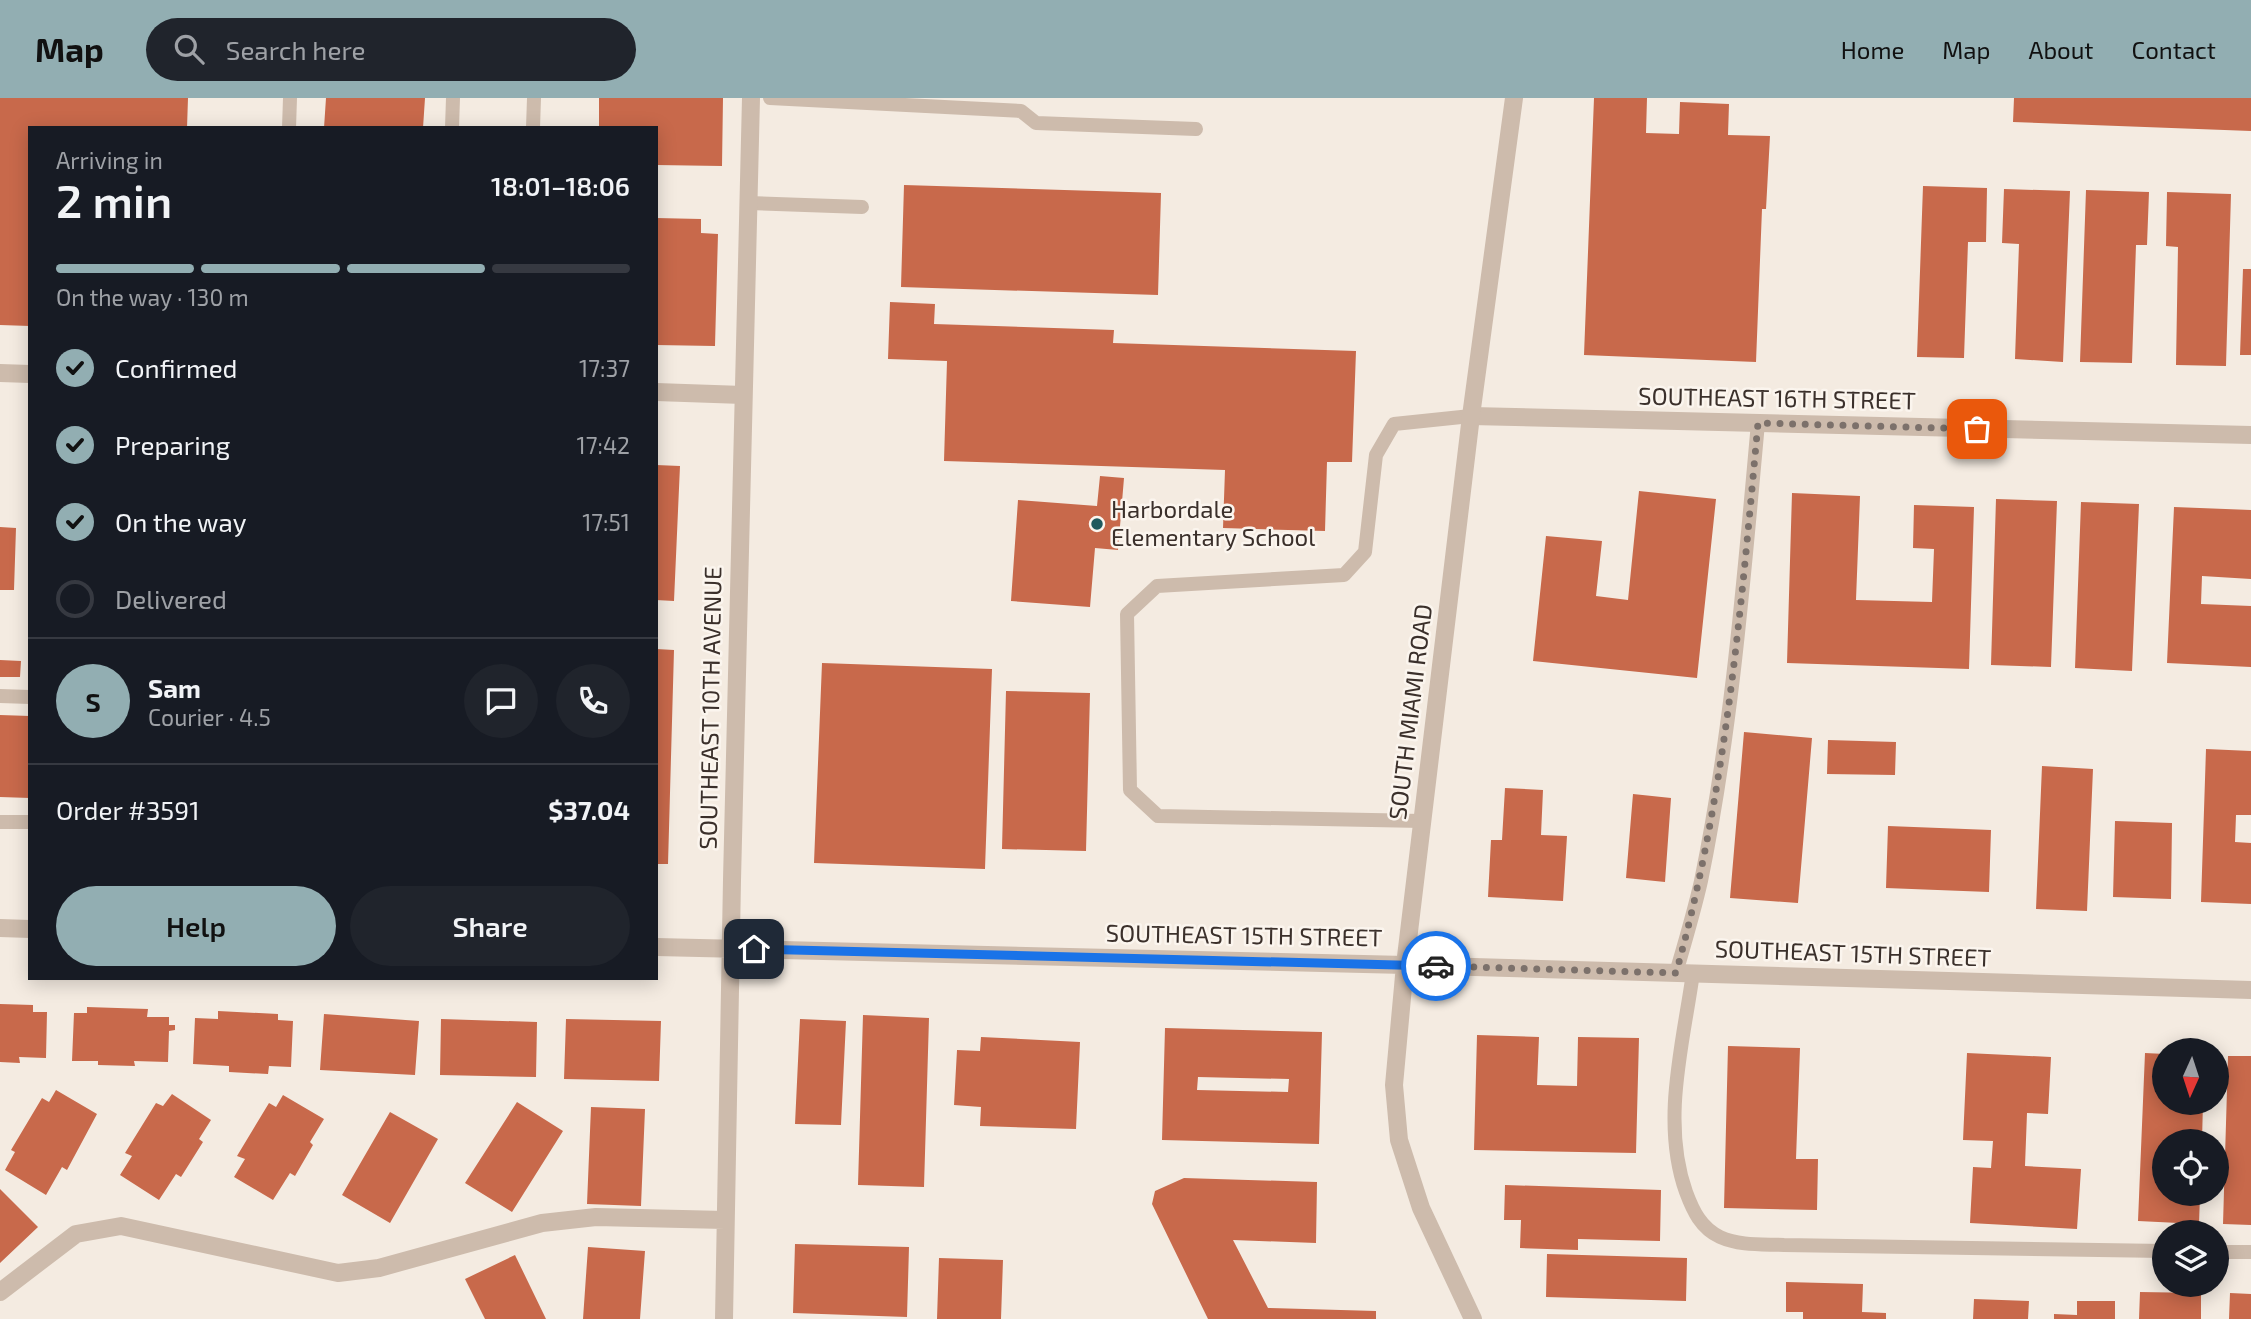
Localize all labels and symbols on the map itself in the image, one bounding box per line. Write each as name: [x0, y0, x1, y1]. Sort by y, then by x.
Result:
street label: SOUTHEAST 16TH STREET: [1638, 381, 1916, 414]
pin: [1947, 399, 2007, 459]
place label: Harbordale Elementary School: [1111, 494, 1315, 551]
marker: Harbordale Elementary School: [1089, 516, 1105, 532]
street label: SOUTHEAST 10TH AVENUE: [693, 566, 726, 850]
street label: SOUTH MIAMI ROAD: [1382, 602, 1437, 821]
street label: SOUTHEAST 15TH STREET: [1105, 918, 1383, 951]
pin: [724, 919, 784, 979]
courier: [1401, 931, 1471, 1001]
street label: SOUTHEAST 15TH STREET: [1714, 933, 1992, 972]
north arrow: [2152, 1038, 2230, 1115]

